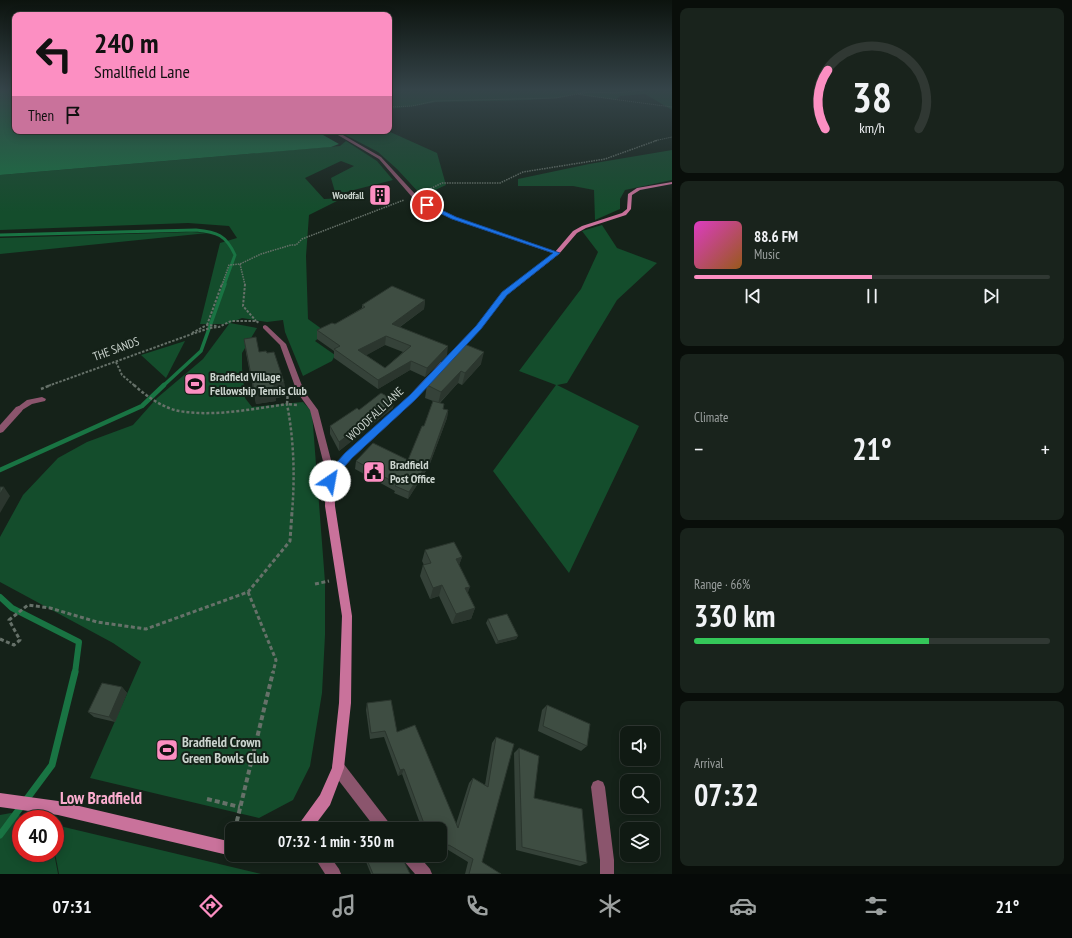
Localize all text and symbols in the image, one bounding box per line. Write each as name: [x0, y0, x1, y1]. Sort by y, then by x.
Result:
text: 240 m: [94, 24, 158, 61]
icon: left: [28, 28, 80, 80]
text: Smallfield Lane: [94, 60, 190, 83]
text: 38: [852, 69, 892, 122]
icon: arrive: [62, 104, 84, 126]
text: Then: [28, 106, 54, 125]
text: km/h: [859, 117, 885, 136]
building icon: Woodfall: [367, 182, 393, 208]
pin: [410, 188, 444, 222]
place label: Woodfall: [331, 189, 365, 202]
icon: arrive: [416, 194, 438, 216]
text: 88.6 FM: [754, 227, 798, 246]
text: Music: [754, 246, 780, 263]
icon: previous: [742, 285, 764, 307]
icon: pause: [861, 285, 883, 307]
icon: next: [980, 285, 1002, 307]
street label: THE SANDS: [91, 333, 141, 364]
place label: Bradfield Village Fellowship Tennis Club: [210, 369, 307, 398]
sports icon: Bradfield Village Fellowship Tennis Club: [182, 371, 208, 397]
street label: WOODFALL LANE: [343, 383, 406, 444]
text: Climate: [694, 409, 728, 426]
text: 21°: [852, 429, 892, 468]
text: −: [694, 435, 703, 463]
text: +: [1041, 435, 1050, 463]
place label: Bradfield Post Office: [390, 457, 435, 486]
public building icon: Bradfield Post Office: [361, 459, 387, 485]
position arrow: [309, 460, 351, 502]
text: Range · 66%: [694, 576, 750, 593]
text: 330 km: [694, 596, 775, 635]
map controls: [620, 726, 660, 862]
button: sound: [620, 726, 660, 766]
place label: Bradfield Crown Green Bowls Club: [182, 733, 269, 767]
sports icon: Bradfield Crown Green Bowls Club: [154, 737, 180, 763]
text: Arrival: [694, 755, 723, 772]
button: search: [620, 774, 660, 814]
text: 07:32: [694, 775, 759, 814]
district label: Low Bradfield: [60, 787, 142, 809]
speed limit sign: 40: [12, 810, 64, 862]
button: layers: [620, 822, 660, 862]
text: 07:32 · 1 min · 350 m: [278, 832, 394, 851]
icon: directions: [197, 892, 225, 920]
icon: music: [330, 892, 358, 920]
icon: phone: [463, 892, 491, 920]
icon: climate: [596, 892, 624, 920]
icon: car: [729, 892, 757, 920]
icon: filters: [862, 892, 890, 920]
text: 07:31: [53, 895, 92, 918]
text: 21°: [996, 895, 1019, 918]

